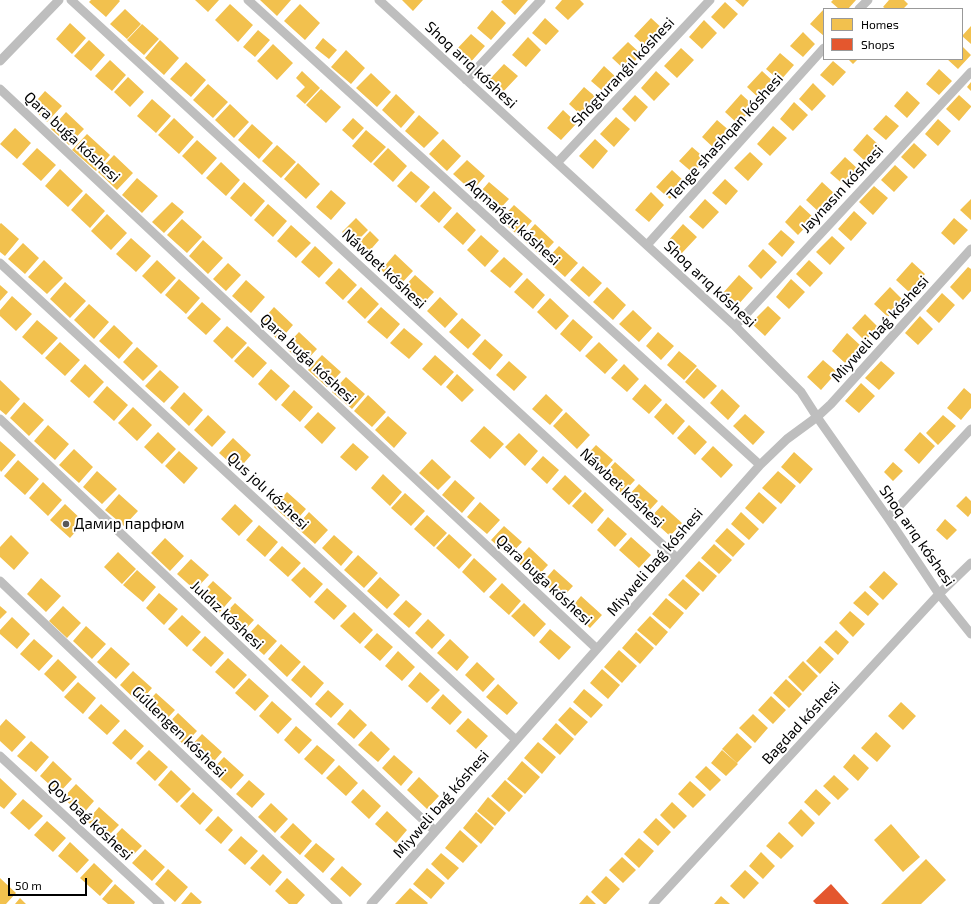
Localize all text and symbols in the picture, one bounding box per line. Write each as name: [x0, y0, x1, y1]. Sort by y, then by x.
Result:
legend: [823, 8, 963, 60]
street label: Shógturanǵıl kóshesi: [568, 14, 678, 130]
text: Homes: [861, 17, 899, 31]
street label: Shoq arıq kóshesi: [421, 18, 521, 112]
text: Shops: [861, 37, 895, 51]
street label: Tenge shashqan kóshesi: [663, 70, 787, 204]
street label: Qara buǵa kóshesi: [20, 88, 124, 186]
street label: Jaynasın kóshesi: [797, 141, 887, 237]
street label: Aqmańǵıt kóshesi: [462, 175, 564, 269]
street label: Náwbet kóshesi: [338, 225, 430, 313]
street label: Shoq arıq kóshesi: [660, 237, 760, 331]
street label: Miyweli baǵ kóshesi: [828, 272, 932, 386]
street label: Qara buǵa kóshesi: [256, 310, 360, 408]
street label: Náwbet kóshesi: [576, 444, 668, 532]
street label: Qus jolı kóshesi: [223, 449, 313, 533]
street label: Shoq arıq kóshesi: [875, 482, 959, 590]
street label: Miyweli baǵ kóshesi: [603, 504, 707, 620]
place label: Дамир парфюм: [74, 515, 184, 533]
marker: Дамир парфюм: [61, 519, 71, 529]
street label: Qara buǵa kóshesi: [492, 531, 596, 629]
street label: Juldız kóshesi: [187, 577, 267, 653]
street label: Bagdad kóshesi: [758, 678, 844, 768]
street label: Gúllengen kóshesi: [128, 683, 230, 781]
street label: Miyweli baǵ kóshesi: [389, 746, 493, 862]
street label: Qoy baǵ kóshesi: [44, 776, 136, 864]
scale bar: [10, 870, 89, 896]
text: 50 m: [15, 878, 42, 892]

